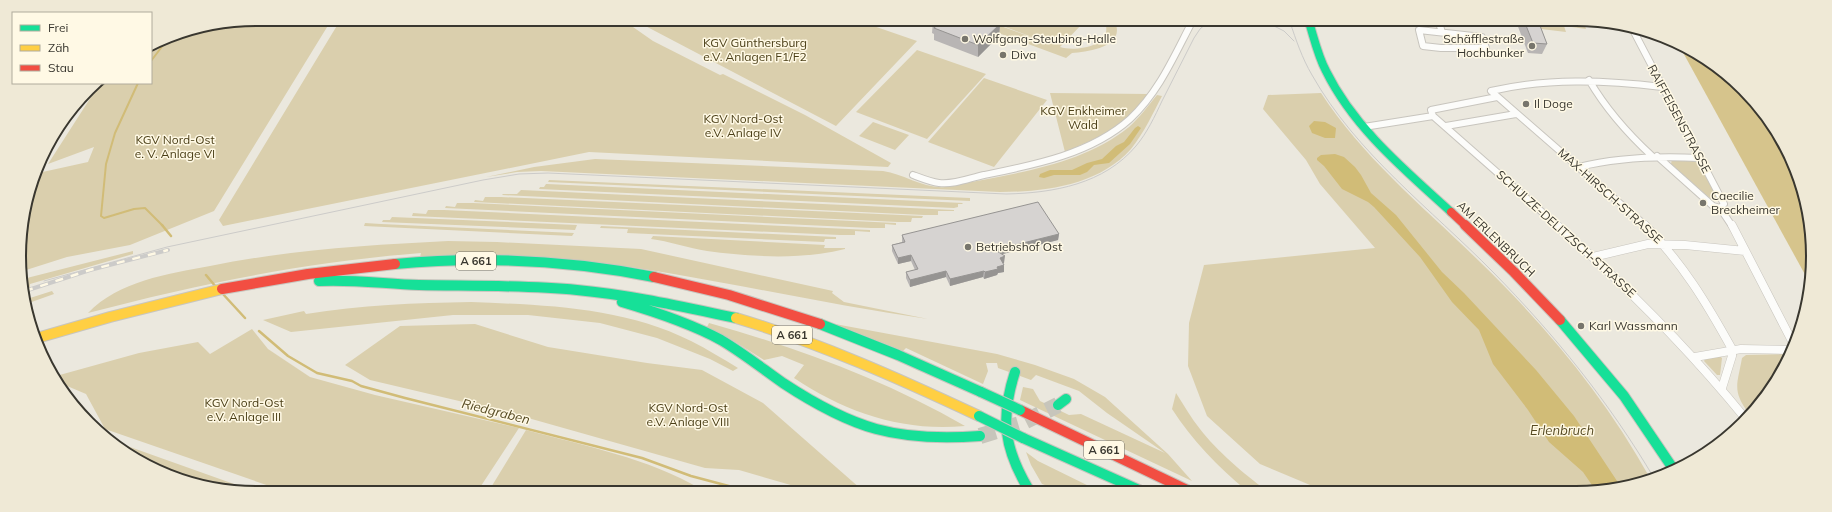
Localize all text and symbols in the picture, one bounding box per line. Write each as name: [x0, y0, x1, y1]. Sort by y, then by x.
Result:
legend: [12, 12, 152, 84]
text: Frei: [48, 20, 68, 35]
place label: Wolfgang-Steubing-Halle: [973, 31, 1116, 46]
place label: Schäfflestraße Hochbunker: [1443, 31, 1525, 60]
marker: Wolfgang-Steubing-Halle: [960, 34, 970, 44]
park label: KGV Günthersburg e.V. Anlagen F1/F2: [703, 35, 807, 64]
text: Zäh: [48, 40, 69, 55]
marker: Schäfflestraße Hochbunker: [1527, 41, 1537, 51]
place label: Diva: [1011, 47, 1036, 62]
marker: Diva: [998, 50, 1008, 60]
text: Stau: [48, 60, 74, 75]
street label: RAIFFEISENSTRASSE: [1644, 62, 1714, 176]
place label: Il Doge: [1534, 96, 1573, 111]
marker: Il Doge: [1521, 99, 1531, 109]
park label: KGV Enkheimer Wald: [1040, 103, 1126, 132]
park label: KGV Nord-Ost e.V. Anlage IV: [703, 111, 783, 140]
park label: KGV Nord-Ost e. V. Anlage VI: [135, 132, 215, 161]
street label: MAX-HIRSCH-STRASSE: [1555, 145, 1666, 246]
street label: SCHULZE-DELITZSCH-STRASSE: [1493, 167, 1639, 300]
place label: Caecilie Breckheimer: [1711, 188, 1781, 217]
street label: AM ERLENBRUCH: [1454, 198, 1539, 280]
marker: Caecilie Breckheimer: [1698, 198, 1708, 208]
place label: Betriebshof Ost: [976, 239, 1062, 254]
marker: Betriebshof Ost: [963, 242, 973, 252]
road number: A 661: [456, 252, 496, 270]
place label: Karl Wassmann: [1589, 318, 1678, 333]
marker: Karl Wassmann: [1576, 321, 1586, 331]
road number: A 661: [772, 326, 812, 344]
park label: KGV Nord-Ost e.V. Anlage III: [204, 395, 284, 424]
water label: Riedgraben: [460, 395, 532, 427]
park label: KGV Nord-Ost e.V. Anlage VIII: [647, 400, 729, 429]
water label: Erlenbruch: [1530, 422, 1594, 438]
road number: A 661: [1084, 441, 1124, 459]

